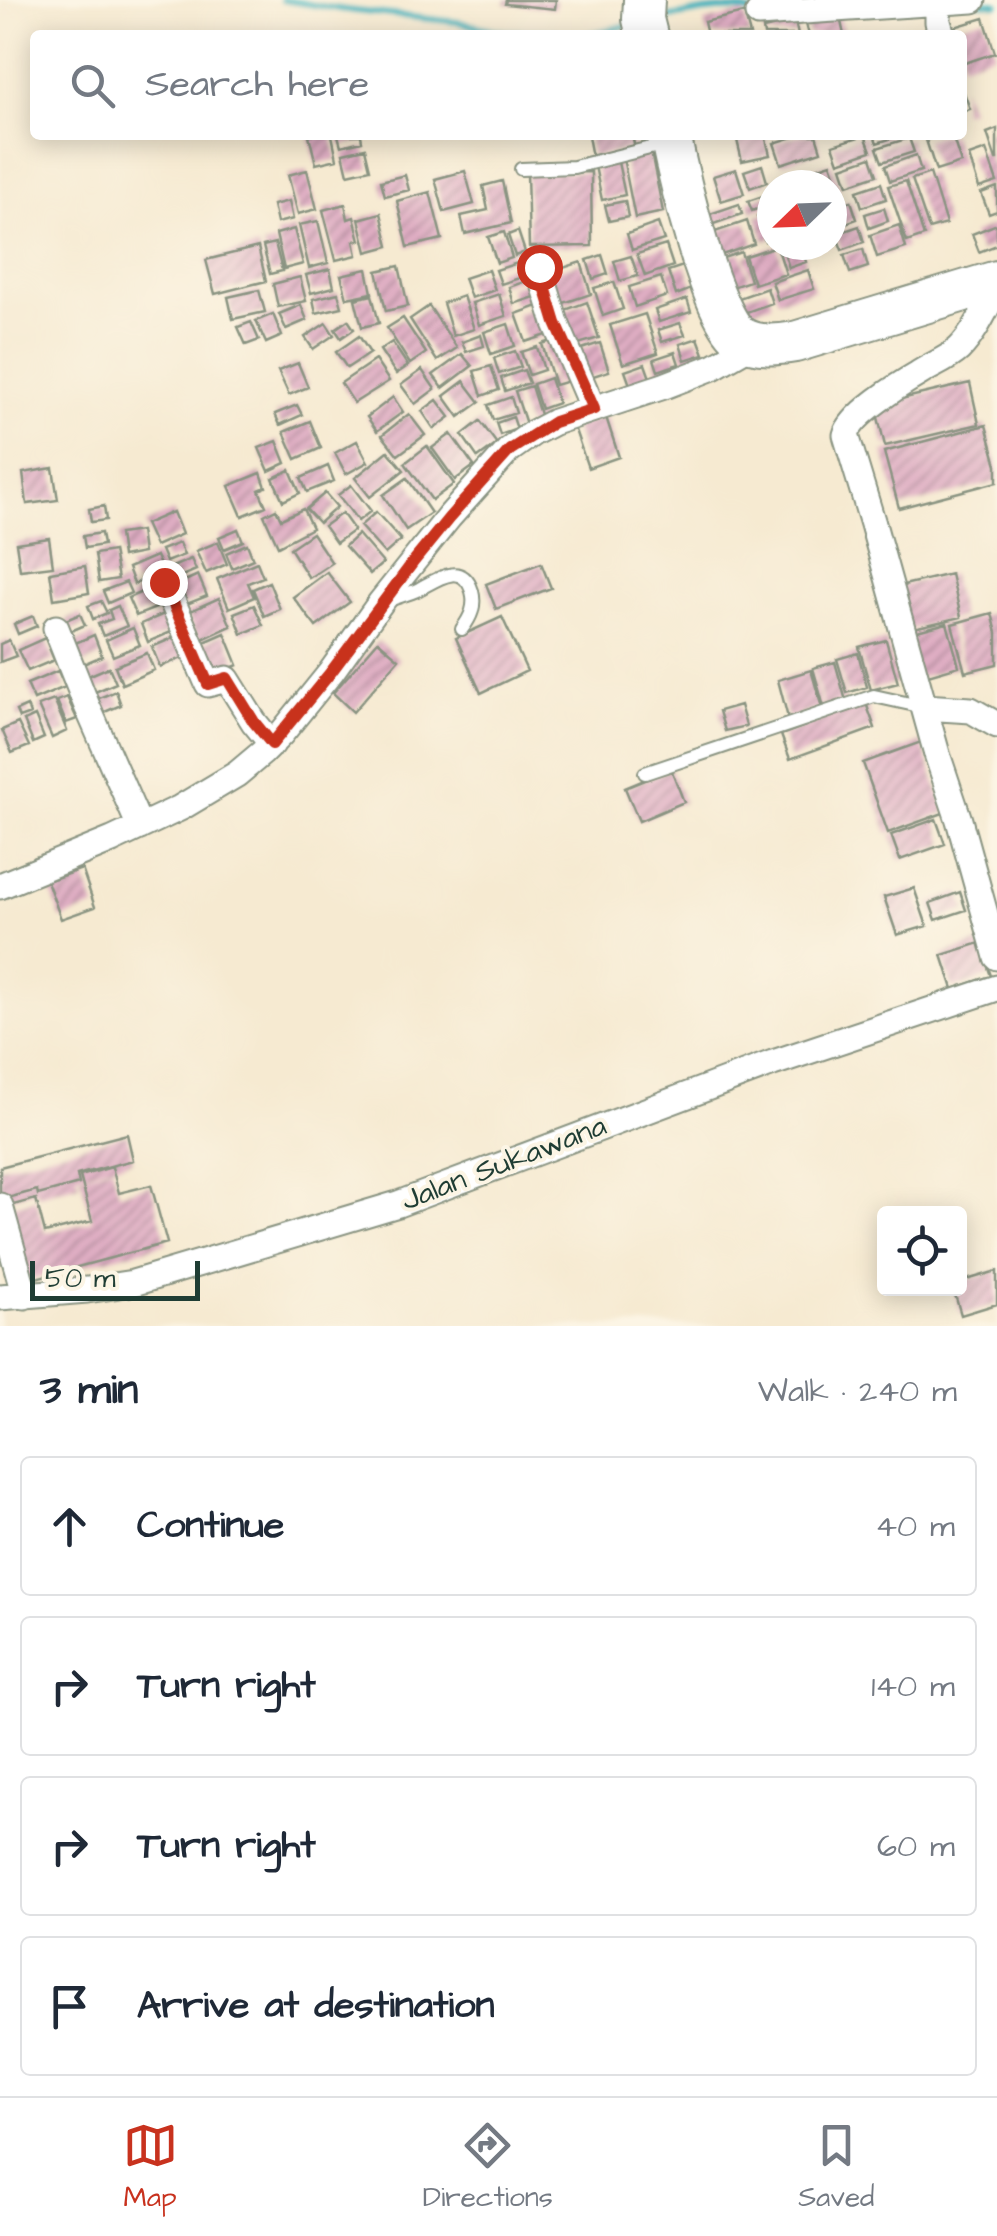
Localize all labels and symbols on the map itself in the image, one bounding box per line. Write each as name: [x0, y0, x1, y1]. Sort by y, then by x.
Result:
north arrow: [757, 170, 847, 260]
route start: [517, 245, 563, 291]
route end: [142, 560, 188, 606]
street label: Jalan Sukawana: [396, 1105, 612, 1221]
scale bar: [30, 1256, 200, 1300]

